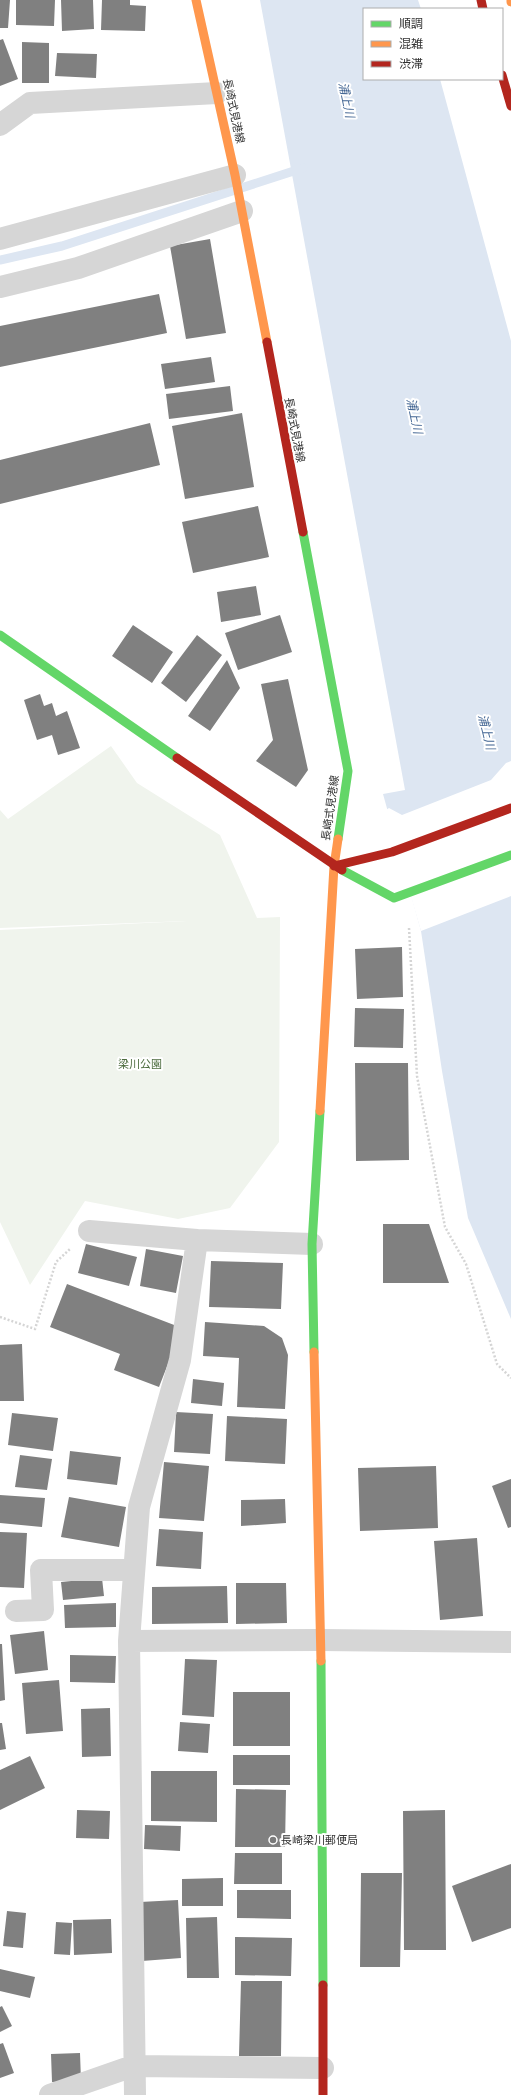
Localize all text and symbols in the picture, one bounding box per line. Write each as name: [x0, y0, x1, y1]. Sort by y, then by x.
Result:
legend: [363, 8, 503, 80]
text: 順調: [399, 16, 423, 31]
text: 混雑: [399, 36, 423, 51]
text: 渋滞: [399, 56, 423, 71]
street label: 長崎式見港線: [220, 77, 248, 145]
water label: 浦上川: [336, 81, 358, 121]
street label: 長崎式見港線: [282, 396, 308, 464]
water label: 浦上川: [404, 397, 426, 437]
water label: 浦上川: [475, 713, 499, 753]
street label: 長崎式見港線: [318, 774, 342, 842]
park label: 梁川公園: [118, 1057, 162, 1071]
place label: 長崎梁川郵便局: [281, 1833, 358, 1847]
marker: 長崎梁川郵便局: [268, 1835, 278, 1845]

